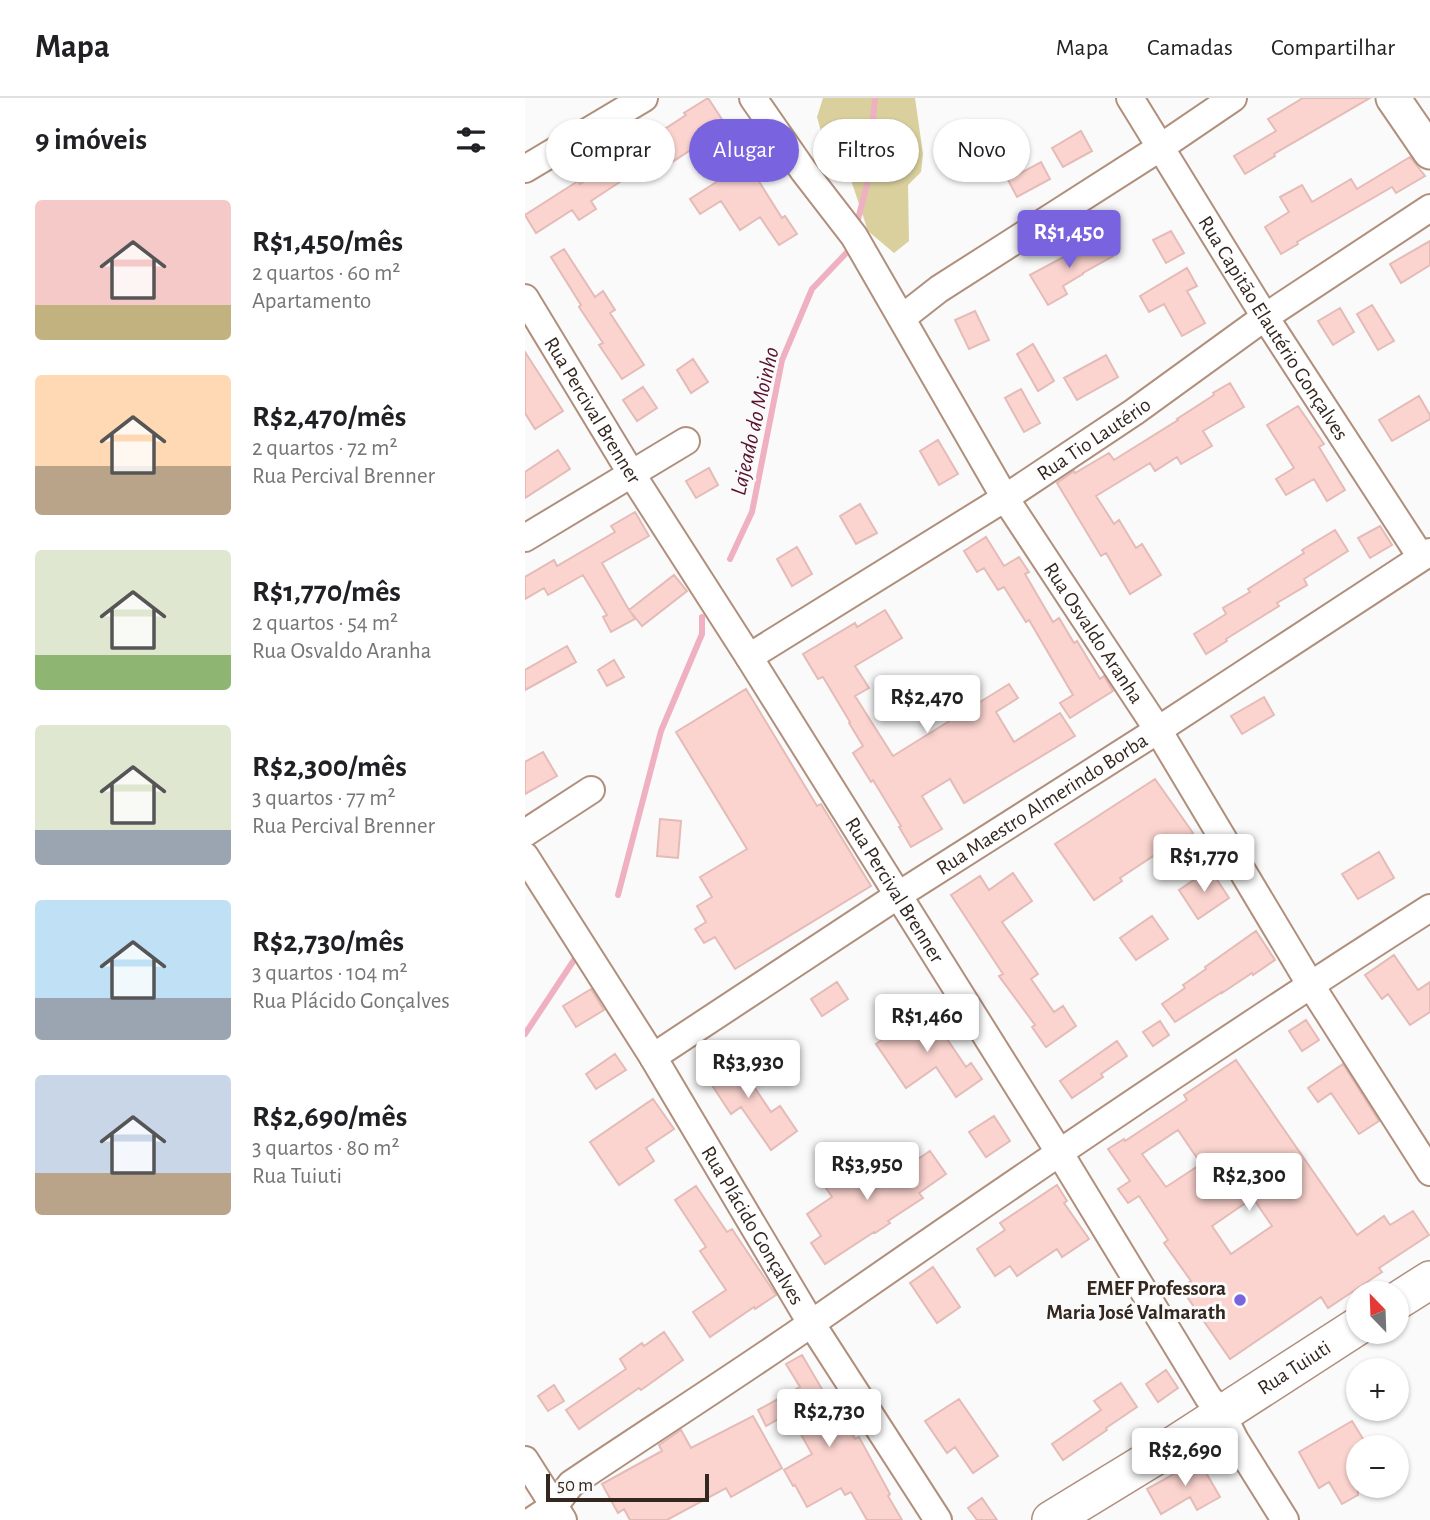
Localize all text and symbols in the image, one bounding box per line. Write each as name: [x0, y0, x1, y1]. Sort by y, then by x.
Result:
text: Mapa: [35, 31, 110, 64]
text: Mapa: [1056, 36, 1109, 60]
text: Camadas: [1147, 36, 1233, 60]
text: Compartilhar: [1271, 36, 1395, 60]
chip: Comprar: [546, 119, 675, 182]
chip: Alugar: [689, 119, 799, 182]
chip: Filtros: [813, 119, 919, 182]
chip: Novo: [933, 119, 1030, 182]
icon: filters: [452, 121, 490, 159]
text: 9 imóveis: [35, 125, 147, 155]
pin: R$1,450: [1004, 211, 1134, 270]
street label: Rua Capitão Elautério Gonçalves: [1194, 212, 1352, 444]
text: R$1,450: [1034, 221, 1104, 244]
text: R$1,450/mês: [252, 227, 403, 257]
icon: home: [91, 228, 175, 312]
text: 2 quartos · 60 m²: [252, 262, 400, 285]
text: Apartamento: [252, 290, 371, 313]
street label: Rua Percival Brenner: [540, 333, 645, 488]
water label: Lajeado do Moinho: [727, 345, 784, 498]
street label: Rua Tio Lautério: [1033, 394, 1155, 485]
text: R$2,470/mês: [252, 402, 406, 432]
icon: home: [91, 403, 175, 487]
text: 2 quartos · 72 m²: [252, 437, 398, 460]
text: Rua Percival Brenner: [252, 465, 435, 488]
street label: Rua Osvaldo Aranha: [1040, 559, 1148, 708]
text: R$1,770/mês: [252, 577, 401, 607]
icon: home: [91, 578, 175, 662]
text: 2 quartos · 54 m²: [252, 612, 398, 635]
text: Rua Osvaldo Aranha: [252, 640, 431, 663]
pin: R$2,470: [862, 676, 992, 735]
text: R$2,470: [890, 686, 964, 709]
street label: Rua Maestro Almerindo Borba: [933, 729, 1152, 879]
text: R$2,300/mês: [252, 752, 407, 782]
icon: home: [91, 753, 175, 837]
text: 3 quartos · 77 m²: [252, 787, 396, 810]
street label: Rua Percival Brenner: [841, 814, 948, 967]
text: Rua Percival Brenner: [252, 815, 435, 838]
pin: R$1,770: [1139, 834, 1269, 894]
text: R$1,770: [1169, 845, 1239, 868]
text: R$2,730/mês: [252, 927, 404, 957]
icon: home: [91, 928, 175, 1012]
text: 3 quartos · 104 m²: [252, 962, 408, 985]
text: Rua Plácido Gonçalves: [252, 990, 450, 1013]
pin: R$1,460: [862, 995, 992, 1054]
text: R$1,460: [891, 1005, 963, 1028]
pin: R$3,930: [683, 1040, 813, 1100]
text: R$3,930: [712, 1051, 784, 1074]
text: R$2,690/mês: [252, 1102, 407, 1132]
icon: home: [91, 1103, 175, 1187]
text: 3 quartos · 80 m²: [252, 1137, 400, 1160]
street label: Rua Plácido Gonçalves: [697, 1142, 808, 1309]
pin: R$3,950: [802, 1142, 932, 1202]
text: R$3,950: [831, 1153, 903, 1176]
pin: R$2,300: [1184, 1154, 1314, 1213]
text: R$2,300: [1212, 1164, 1286, 1187]
text: Rua Tuiuti: [252, 1165, 342, 1188]
place label: EMEF Professora Maria José Valmarath: [1046, 1278, 1226, 1323]
north arrow: [1346, 1281, 1409, 1344]
map controls: [1346, 1281, 1409, 1498]
marker: EMEF Professora Maria José Valmarath: [1232, 1292, 1248, 1308]
street label: Rua Tuiuti: [1254, 1337, 1335, 1399]
button: +: [1346, 1358, 1409, 1421]
pin: R$2,730: [764, 1390, 894, 1449]
text: R$2,730: [793, 1400, 865, 1423]
pin: R$2,690: [1120, 1428, 1250, 1488]
button: −: [1346, 1435, 1409, 1498]
text: R$2,690: [1148, 1439, 1222, 1462]
scale bar: [546, 1471, 709, 1503]
text: 50 m: [557, 1476, 593, 1495]

